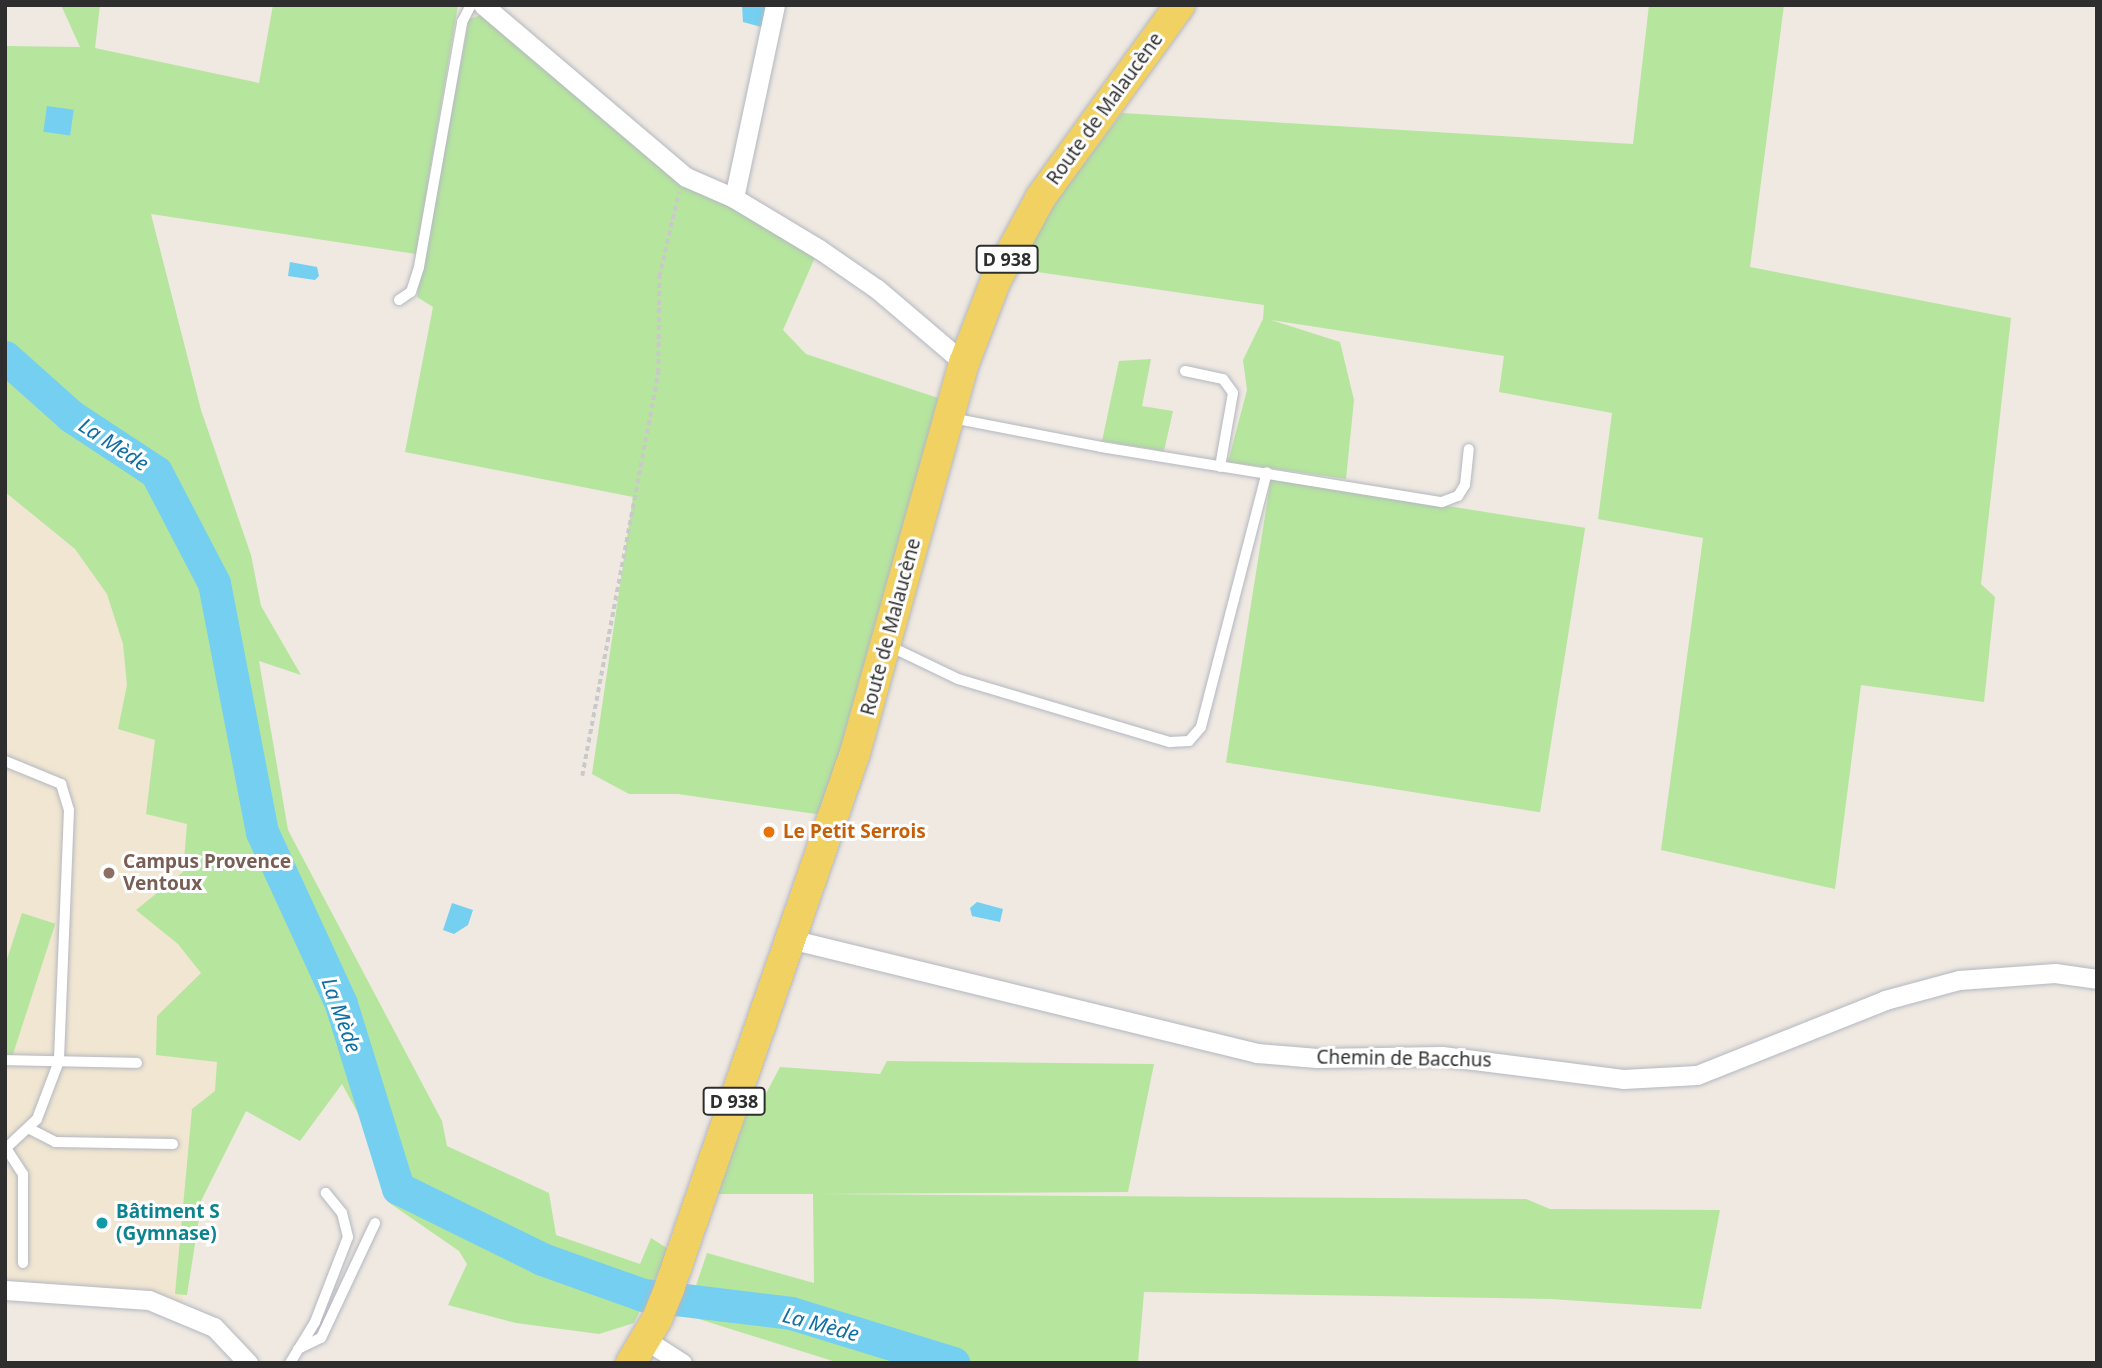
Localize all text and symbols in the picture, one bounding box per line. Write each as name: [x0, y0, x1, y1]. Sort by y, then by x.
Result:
street label: Route de Malaucène: [1042, 29, 1168, 189]
road number: D 938: [976, 244, 1038, 274]
water label: La Mède: [74, 412, 154, 476]
street label: Route de Malaucène: [856, 536, 926, 718]
place label: Le Petit Serrois: [783, 821, 926, 843]
marker: Le Petit Serrois: [761, 824, 777, 840]
place label: Campus Provence Ventoux: [123, 851, 291, 895]
marker: Campus Provence Ventoux: [101, 865, 117, 881]
water label: La Mède: [317, 974, 367, 1056]
street label: Chemin de Bacchus: [1316, 1046, 1492, 1072]
road number: D 938: [702, 1086, 766, 1116]
place label: Bâtiment S (Gymnase): [116, 1201, 220, 1245]
marker: Bâtiment S (Gymnase): [94, 1215, 110, 1231]
water label: La Mède: [780, 1302, 862, 1346]

